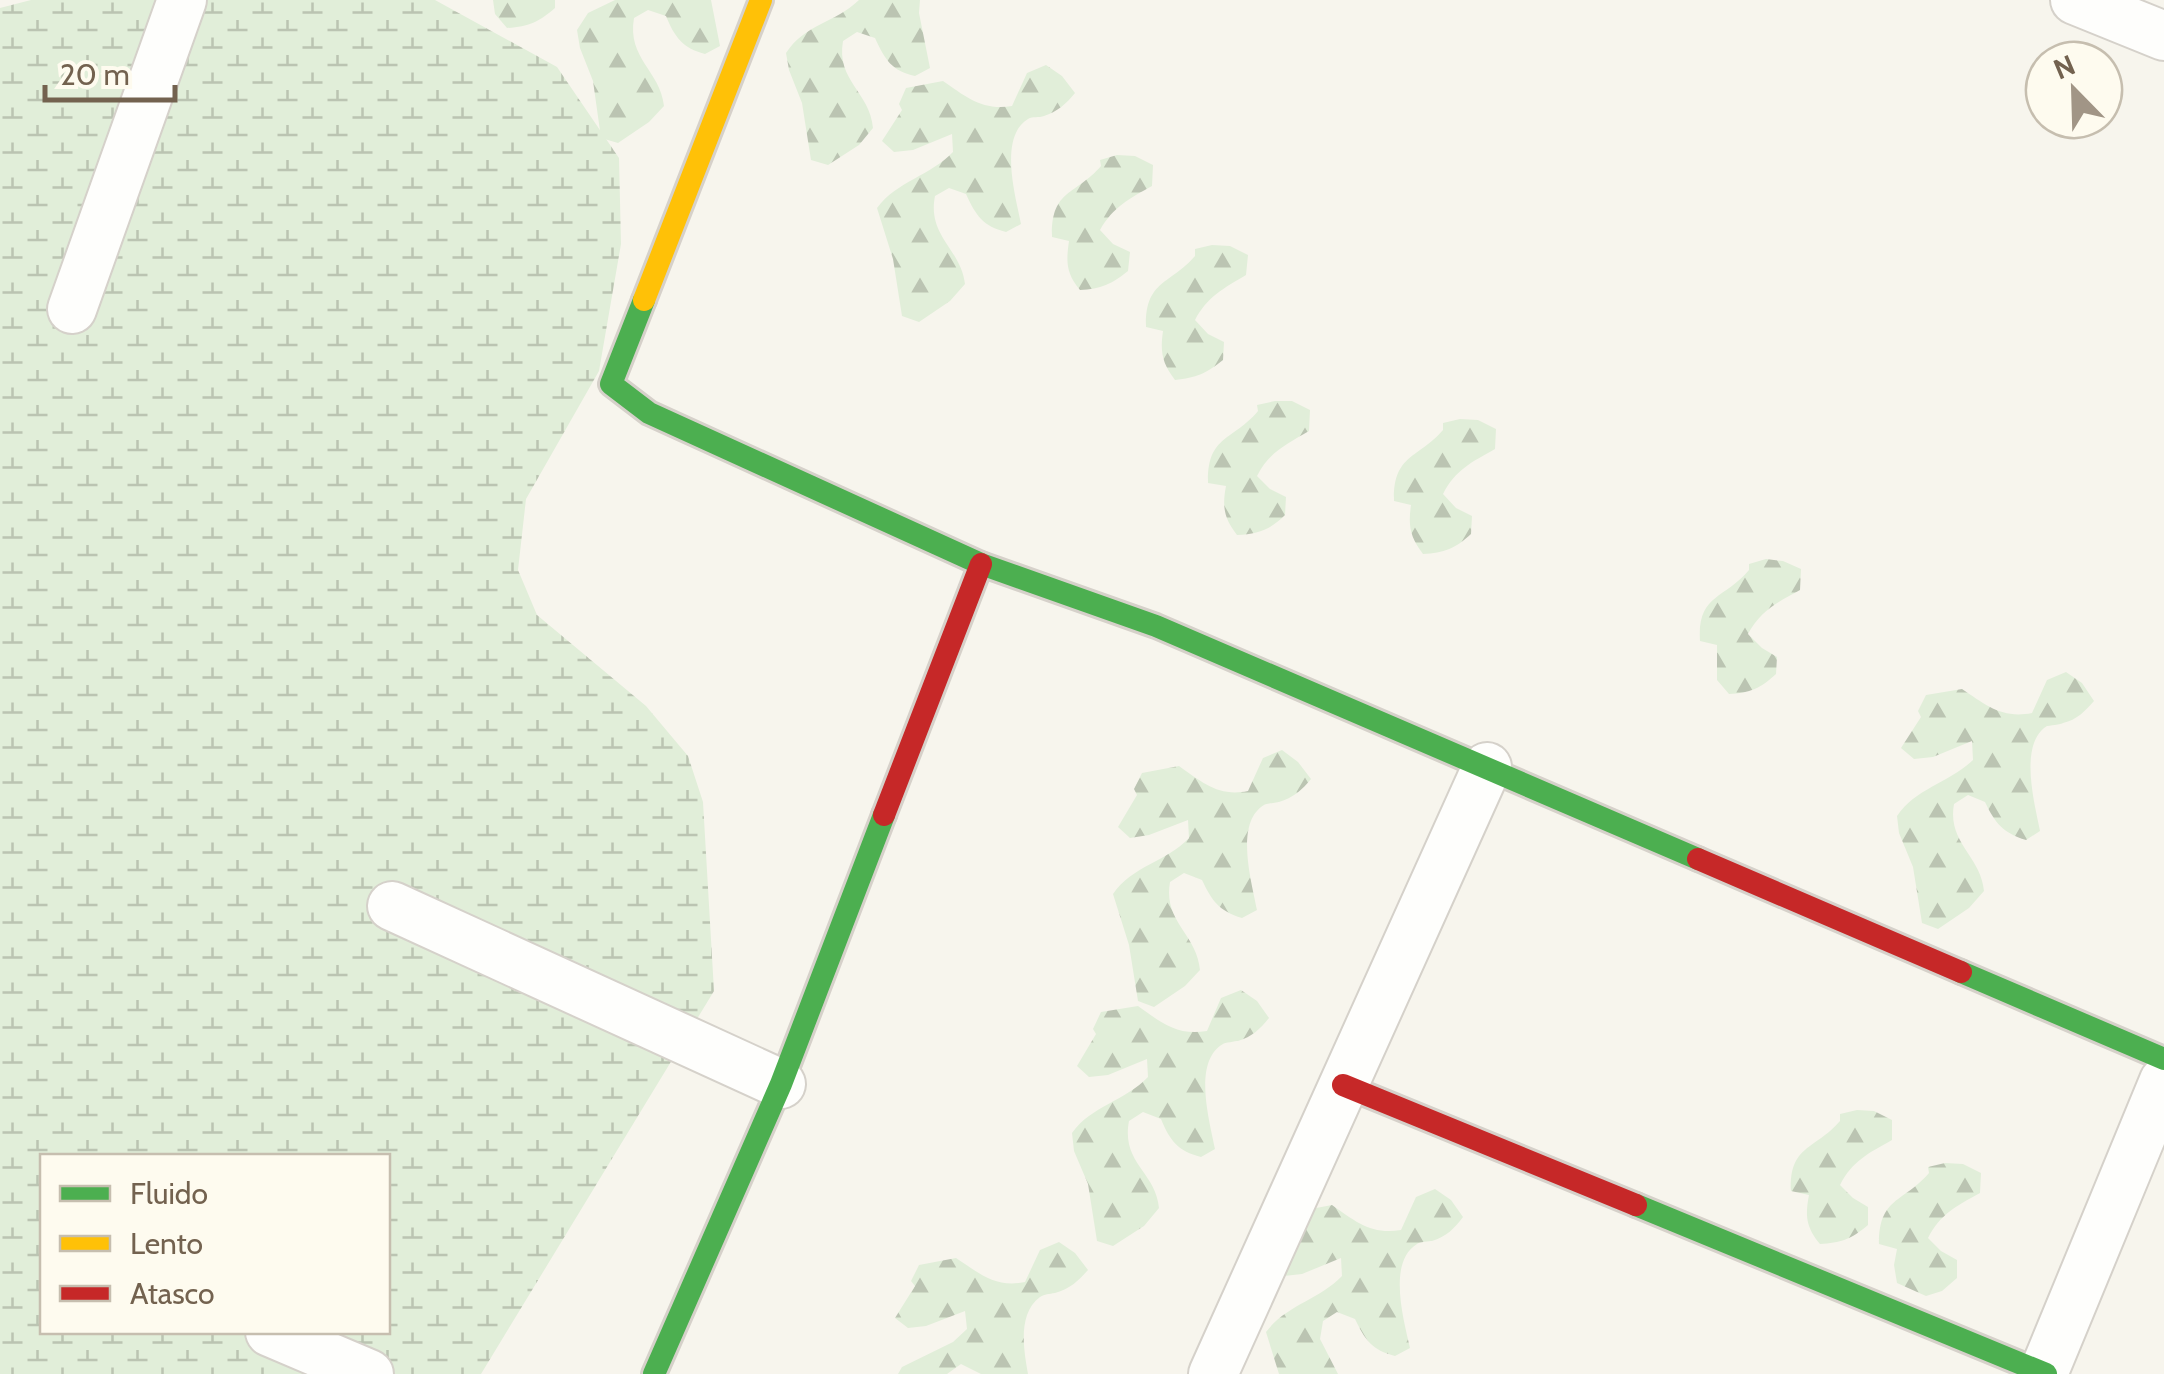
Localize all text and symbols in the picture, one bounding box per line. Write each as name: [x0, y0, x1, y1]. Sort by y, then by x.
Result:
scale bar: [45, 40, 175, 102]
north arrow: [2024, 40, 2124, 140]
text: N: [2048, 47, 2080, 87]
text: 20 m: [60, 56, 130, 93]
legend: [40, 1154, 390, 1334]
text: Fluido: [130, 1175, 208, 1212]
text: Lento: [130, 1225, 203, 1262]
text: Atasco: [130, 1275, 215, 1312]

